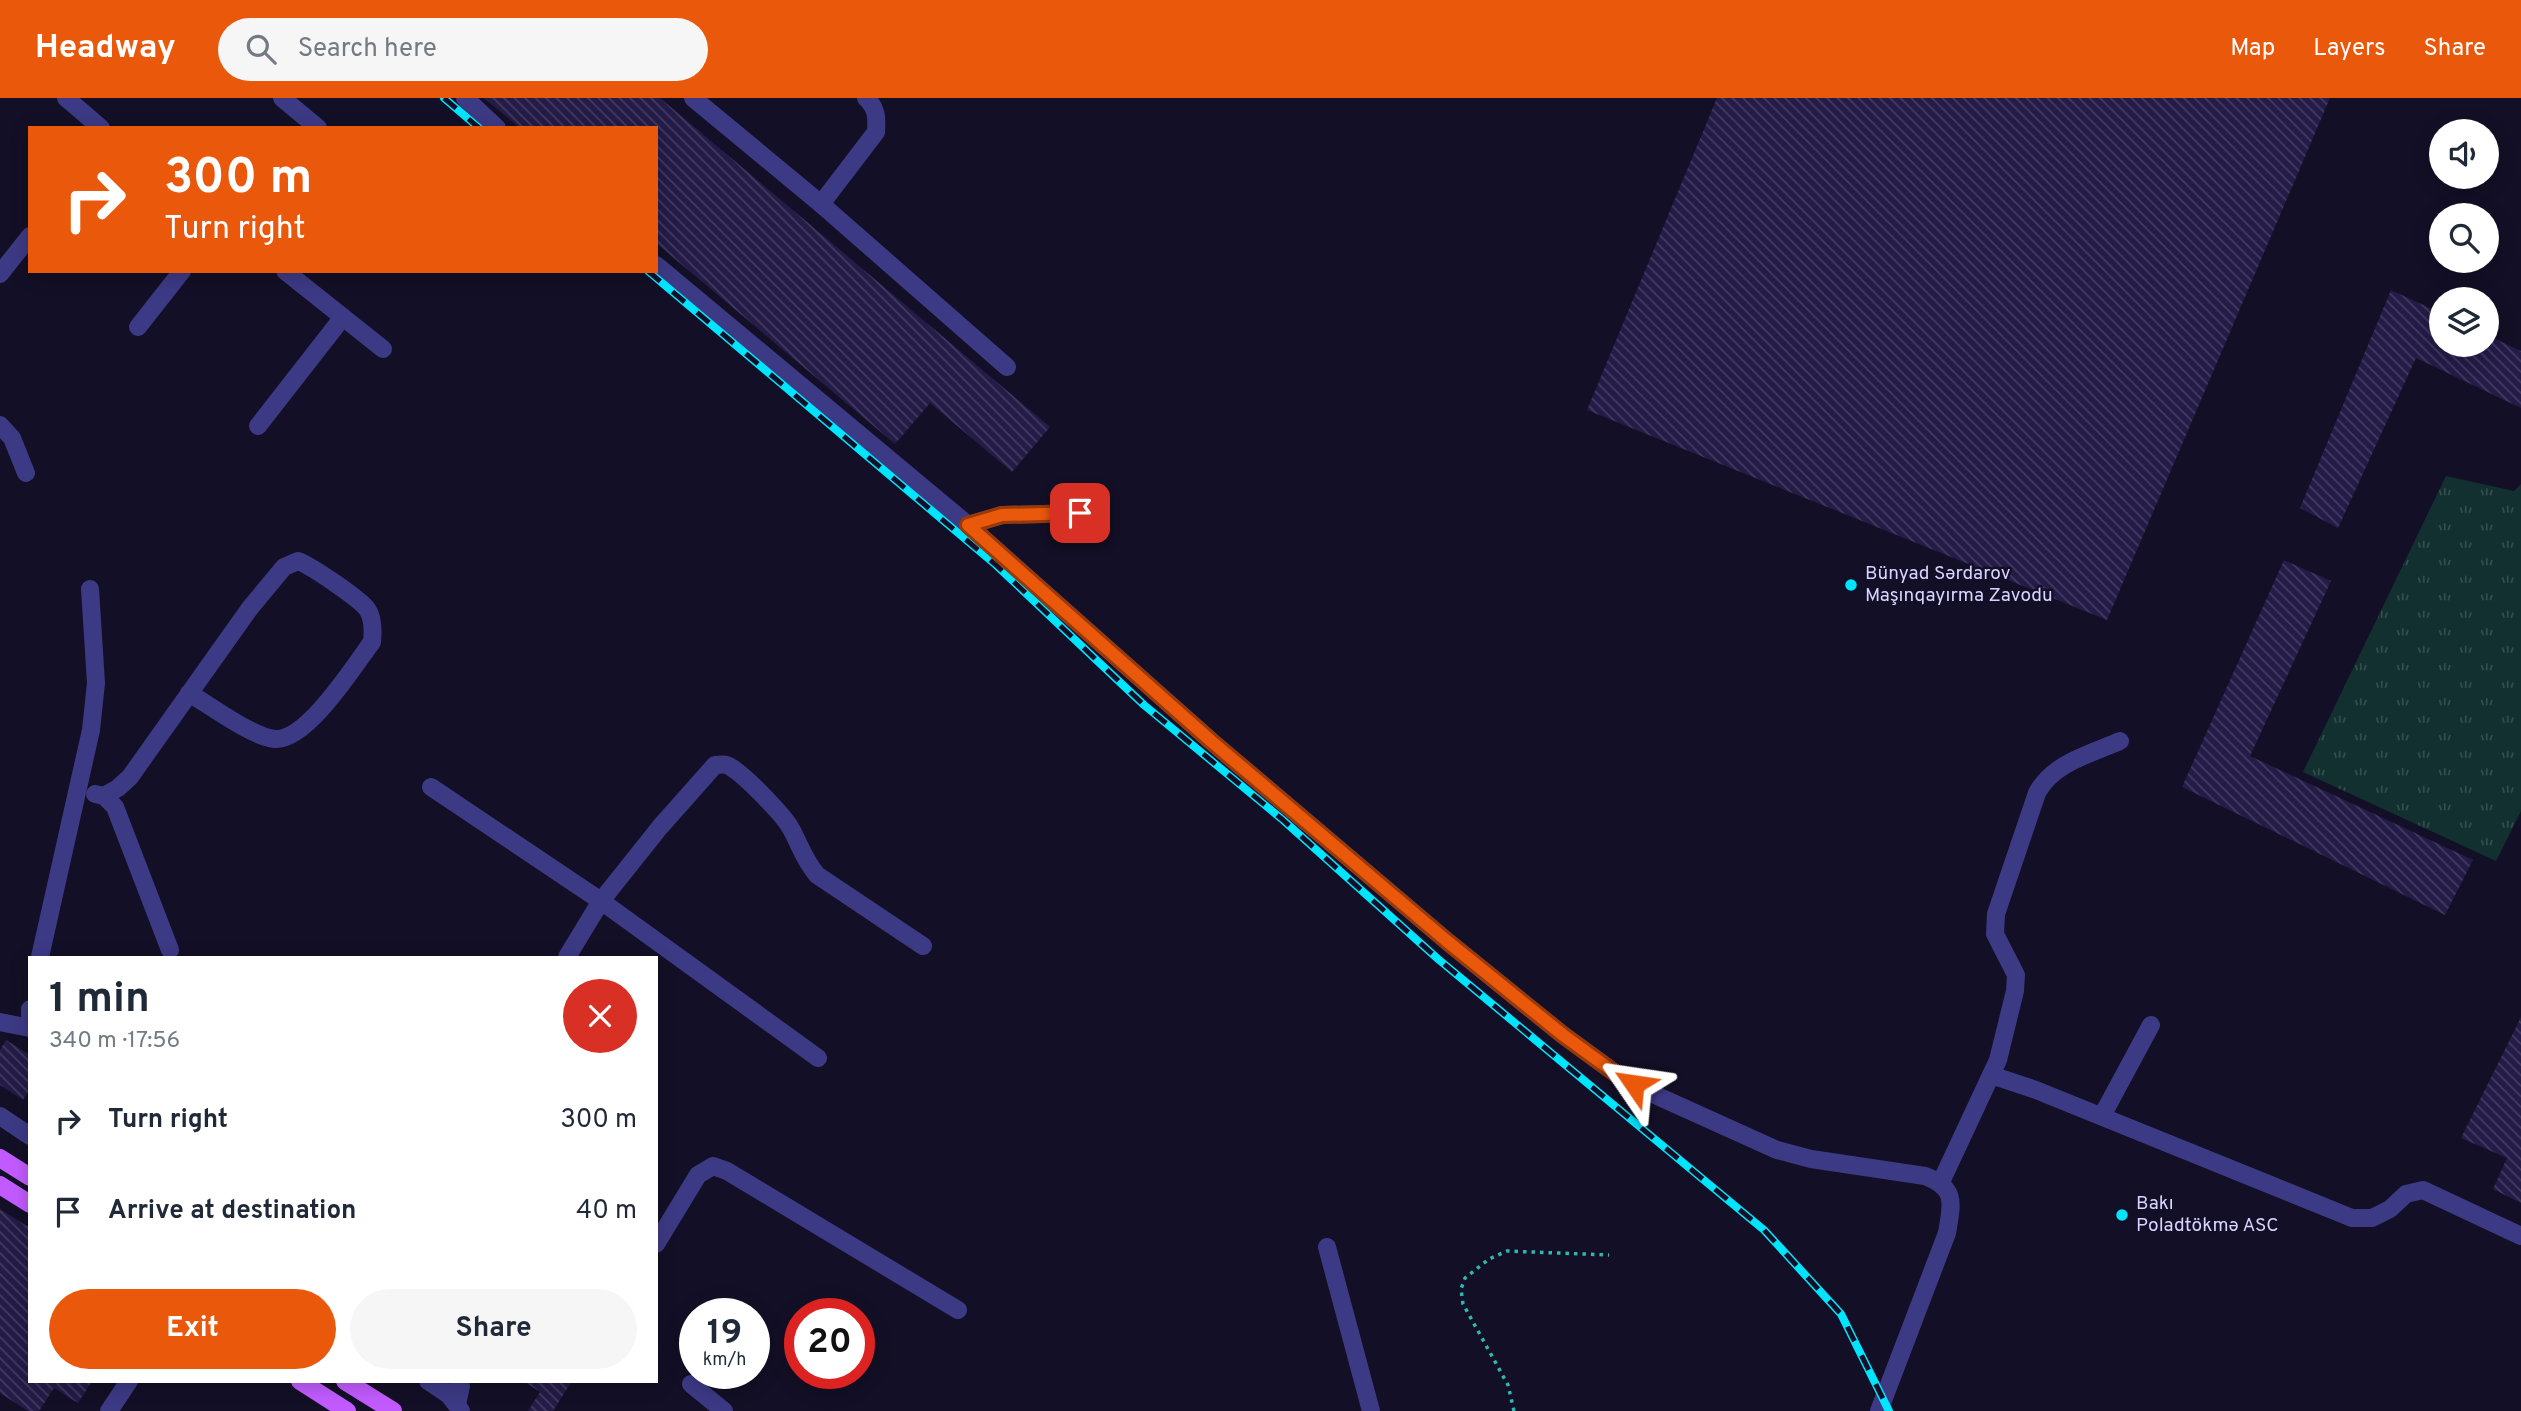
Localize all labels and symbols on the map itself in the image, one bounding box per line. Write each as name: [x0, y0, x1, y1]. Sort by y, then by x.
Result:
pin: [1050, 483, 1110, 543]
place label: Bünyad Sərdarov Maşınqayırma Zavodu: [1865, 562, 2053, 608]
marker: Bünyad Sərdarov Maşınqayırma Zavodu: [1843, 577, 1859, 593]
position arrow: [1597, 1047, 1671, 1121]
place label: Bakı Poladtökmə ASC: [2136, 1192, 2279, 1238]
marker: Bakı Poladtökmə ASC: [2114, 1207, 2130, 1223]
speed limit sign: 20: [784, 1298, 875, 1389]

